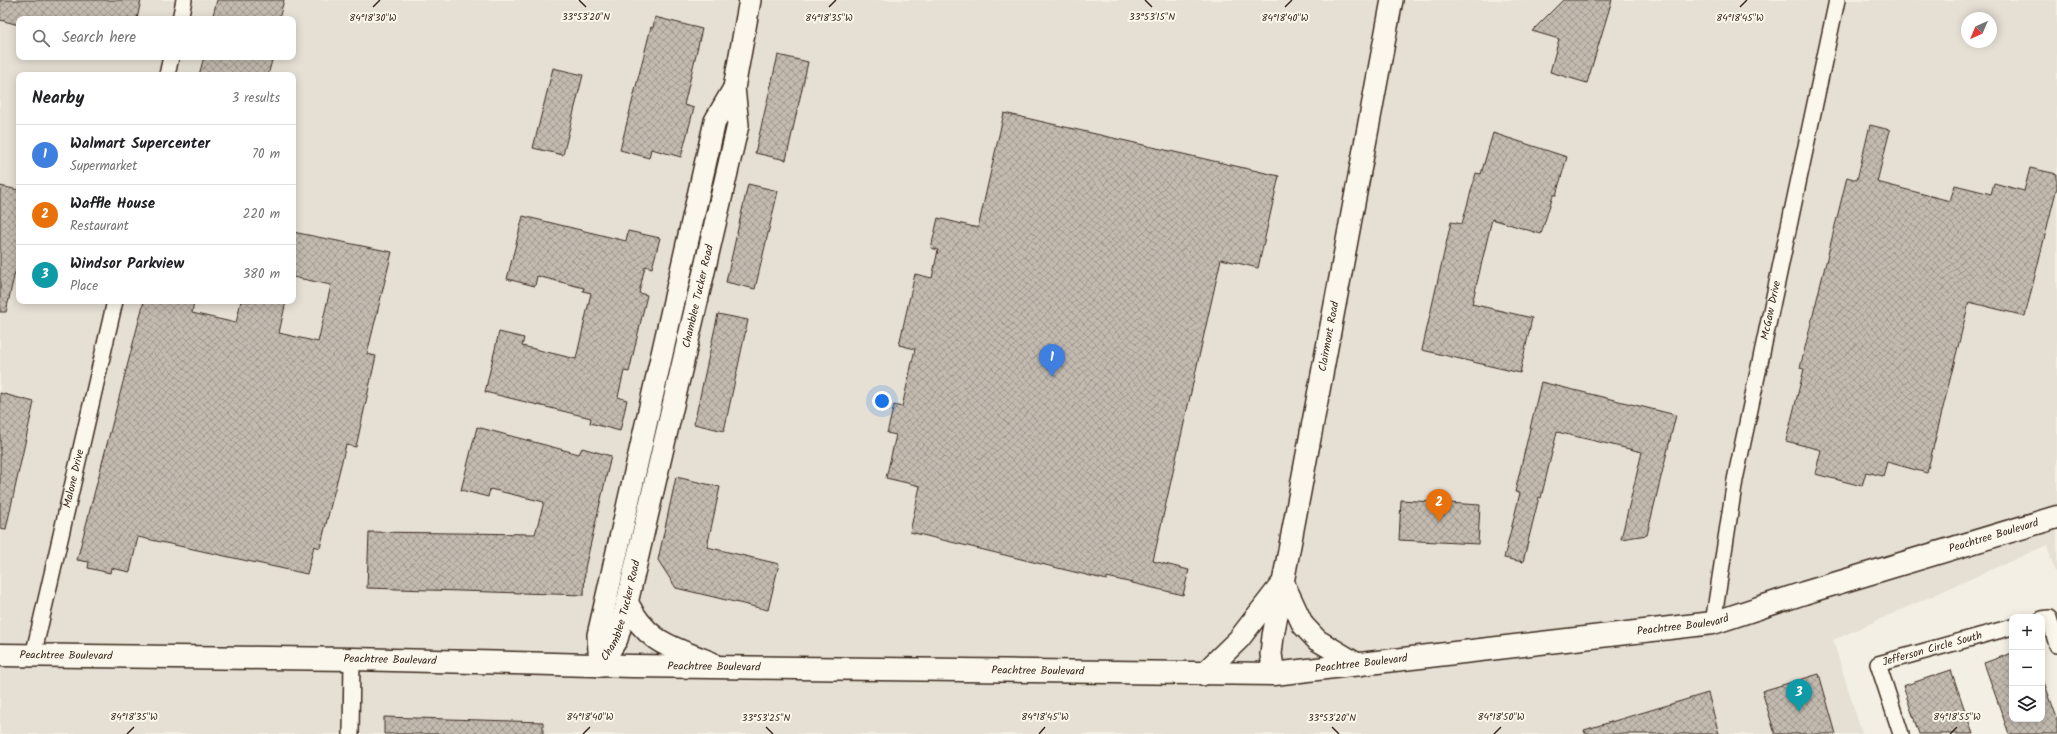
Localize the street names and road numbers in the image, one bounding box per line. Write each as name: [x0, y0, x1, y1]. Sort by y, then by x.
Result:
street label: Chamblee Tucker Road: [677, 242, 719, 350]
street label: McGaw Drive: [1756, 279, 1786, 342]
street label: Clairmont Road: [1314, 299, 1345, 373]
street label: Malone Drive: [58, 447, 89, 510]
street label: Peachtree Boulevard: [1947, 514, 2041, 558]
street label: Chamblee Tucker Road: [596, 558, 646, 665]
street label: Peachtree Boulevard: [1636, 609, 1732, 641]
street label: Jefferson Circle South: [1880, 627, 1984, 671]
street label: Peachtree Boulevard: [19, 646, 113, 665]
street label: Peachtree Boulevard: [1314, 649, 1409, 678]
street label: Peachtree Boulevard: [343, 650, 437, 670]
street label: Peachtree Boulevard: [667, 657, 761, 677]
street label: Peachtree Boulevard: [991, 661, 1085, 681]

